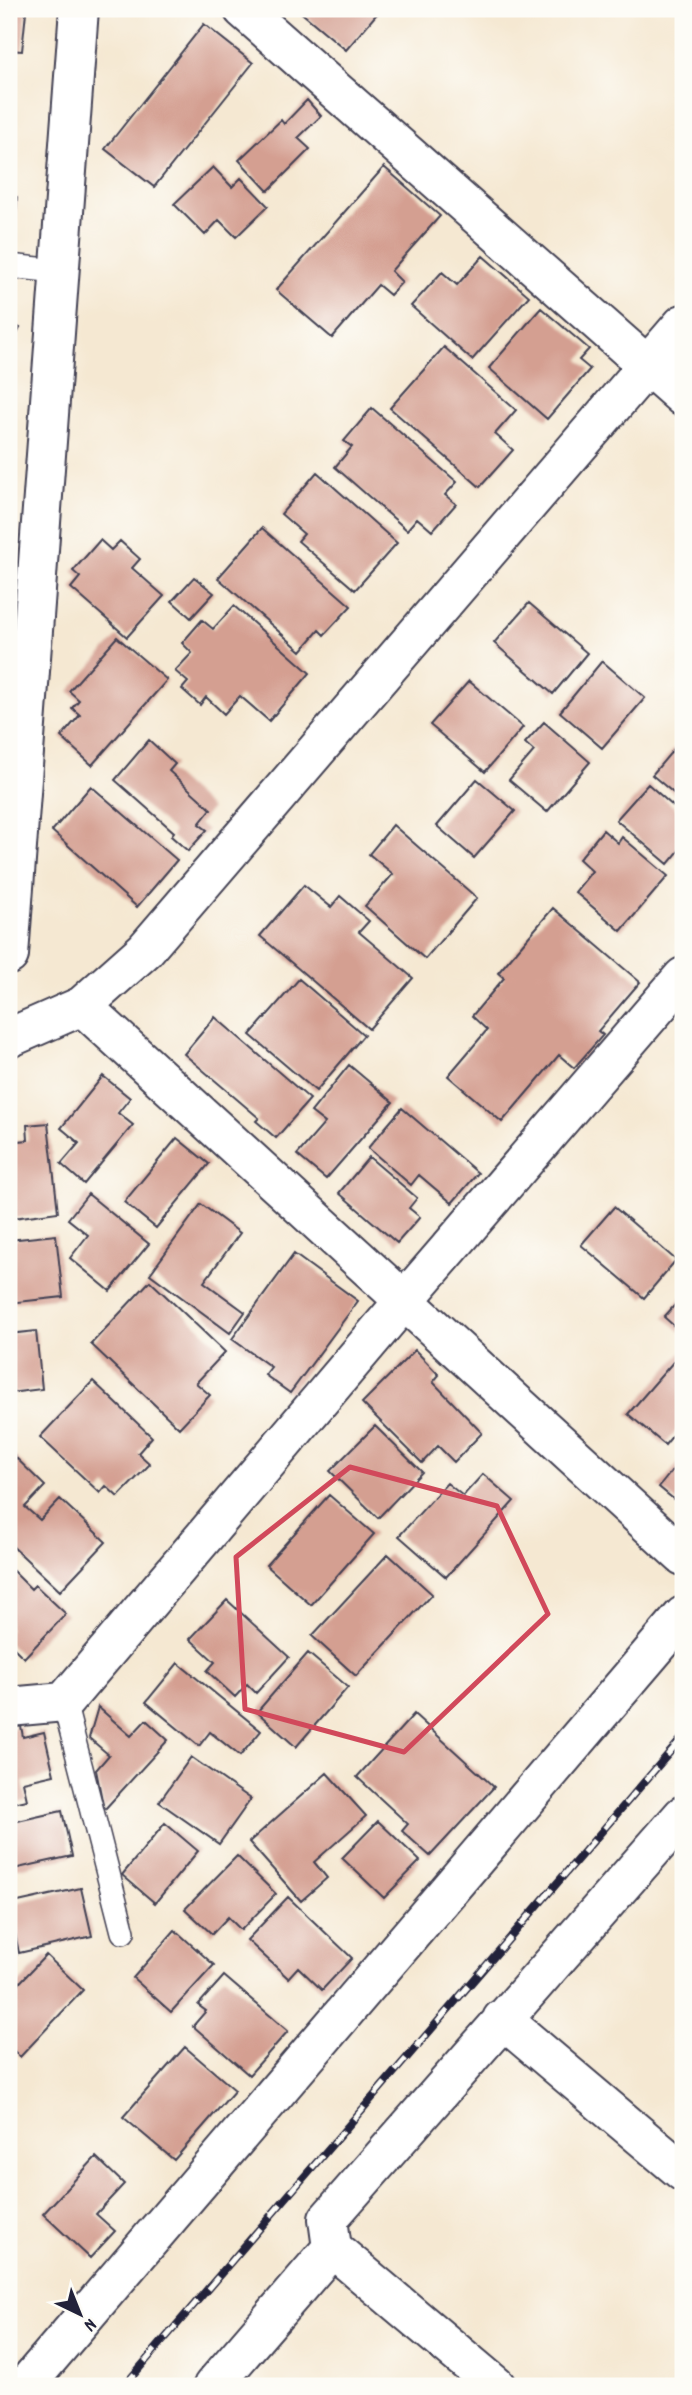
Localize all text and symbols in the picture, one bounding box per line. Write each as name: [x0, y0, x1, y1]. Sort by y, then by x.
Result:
north arrow: [46, 2280, 116, 2350]
text: N: [77, 2311, 102, 2337]

